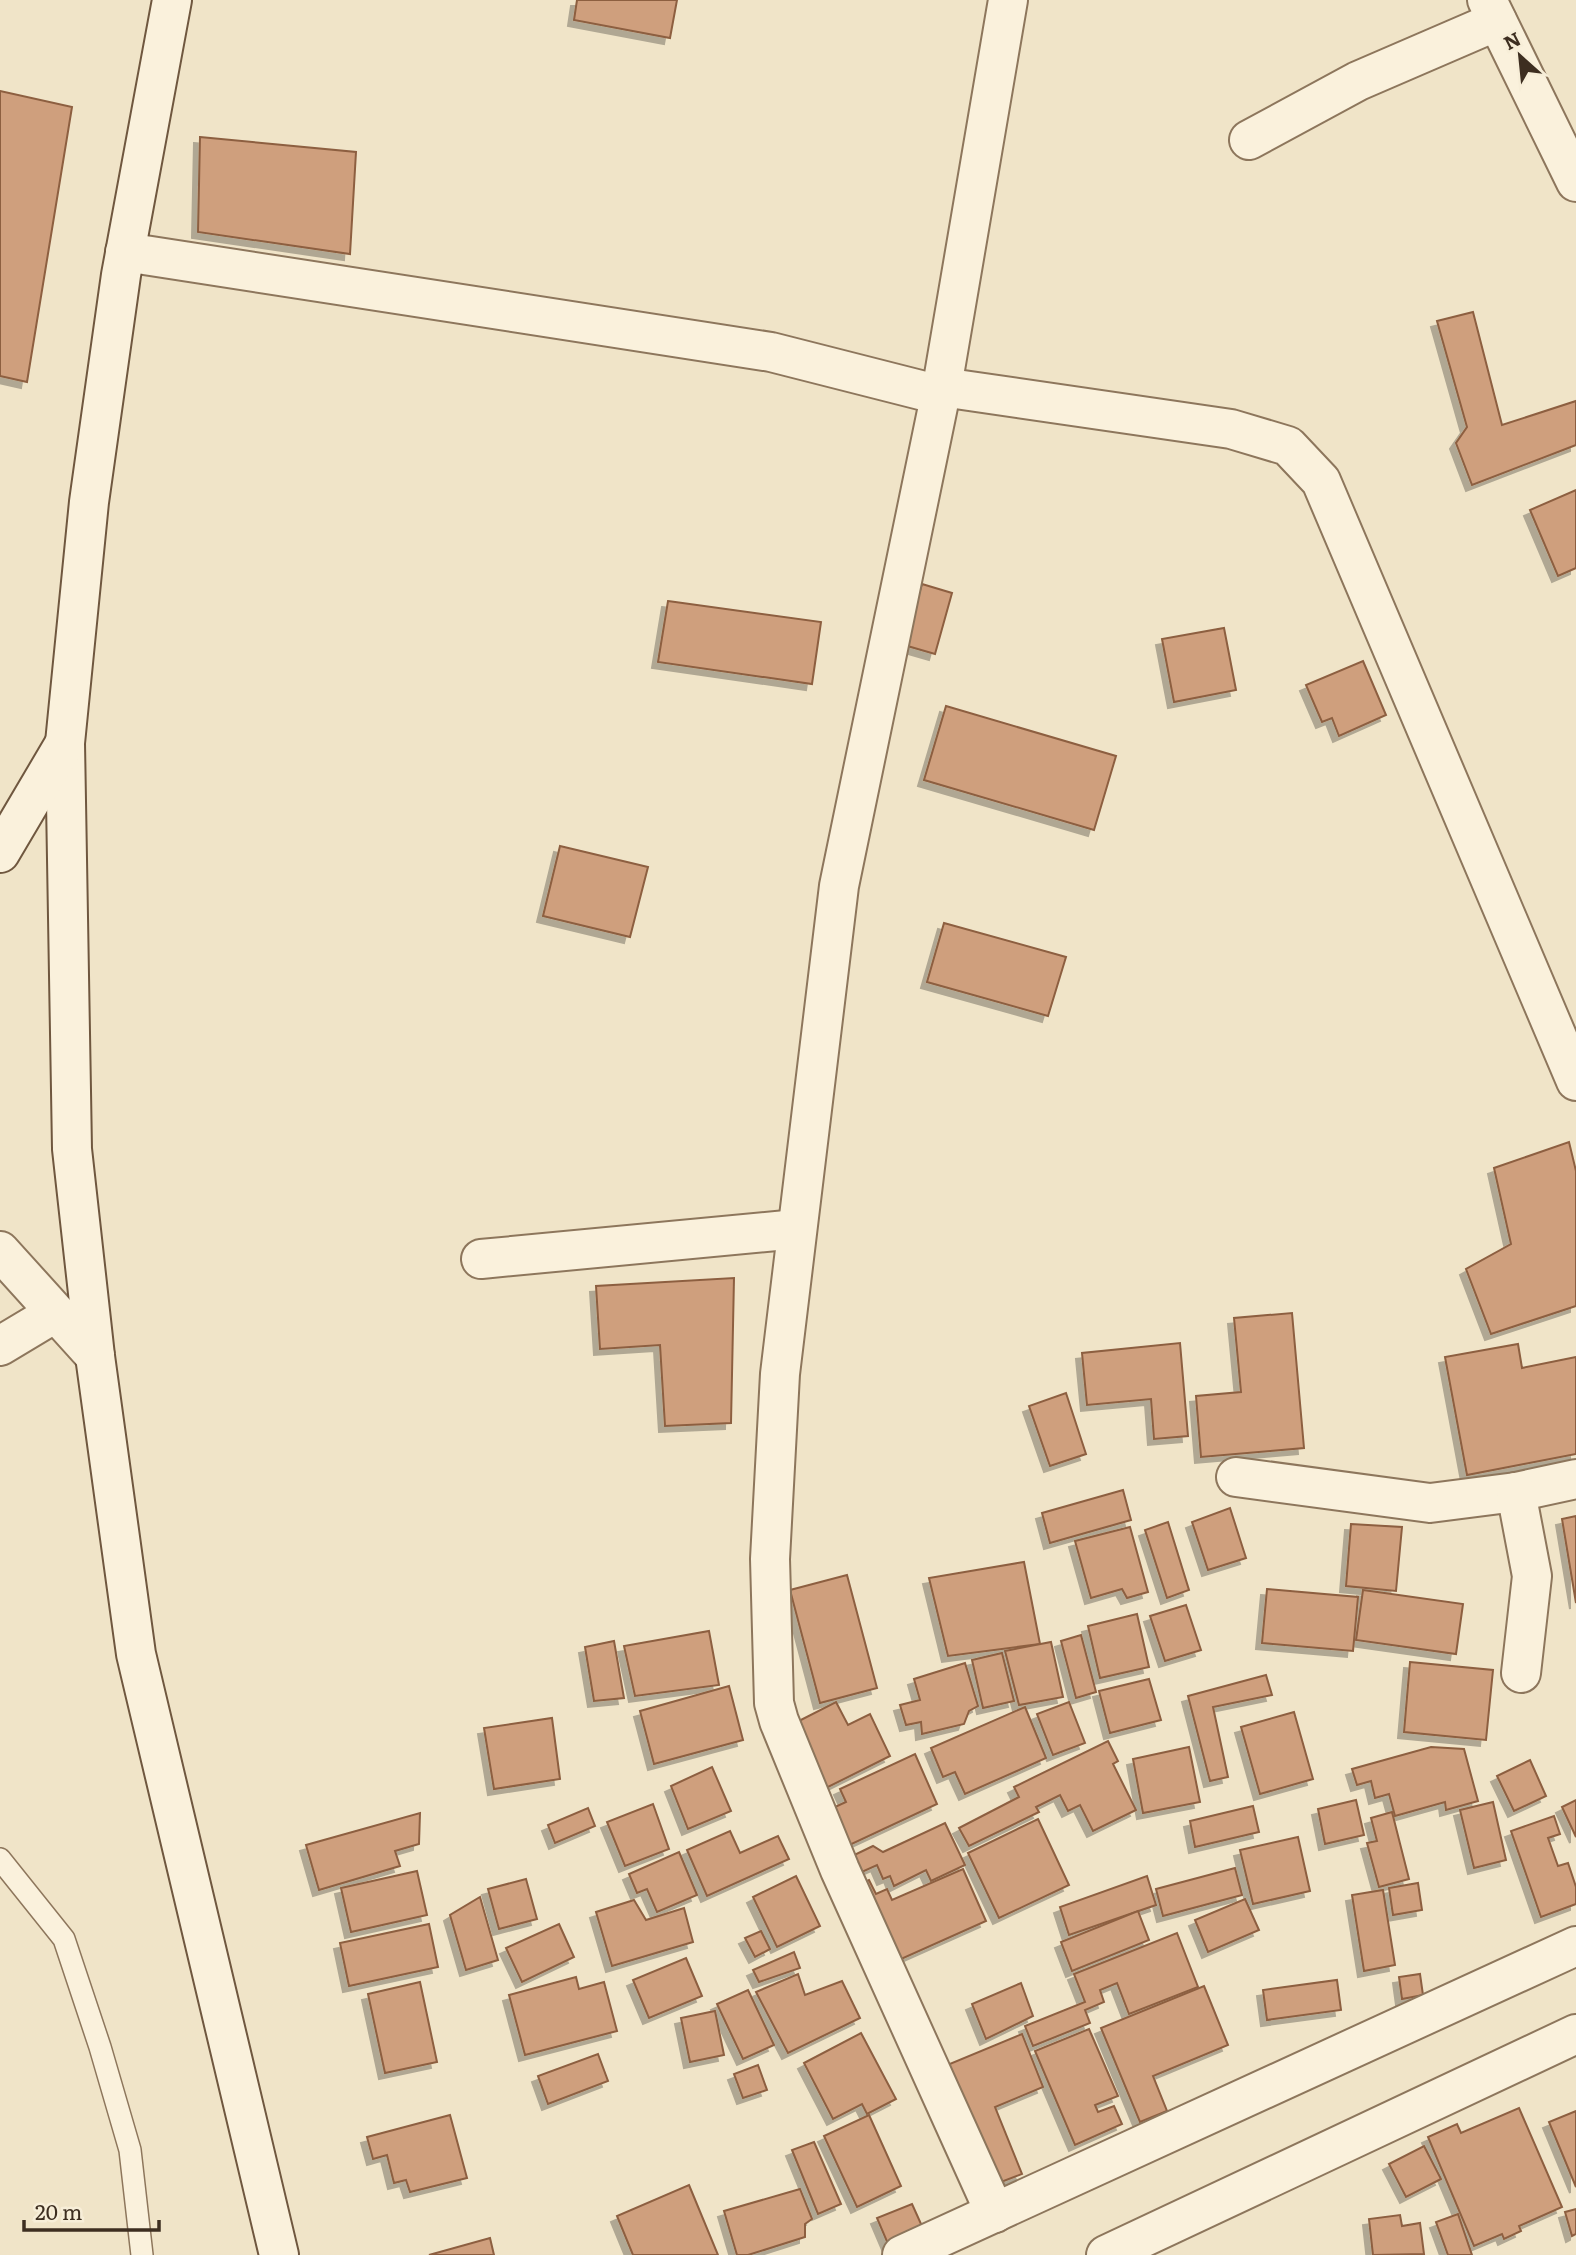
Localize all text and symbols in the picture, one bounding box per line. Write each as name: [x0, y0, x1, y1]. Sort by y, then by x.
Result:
north arrow: [1485, 21, 1555, 91]
text: N: [1498, 24, 1525, 56]
scale bar: [24, 2188, 159, 2232]
text: 20 m: [35, 2195, 82, 2226]

